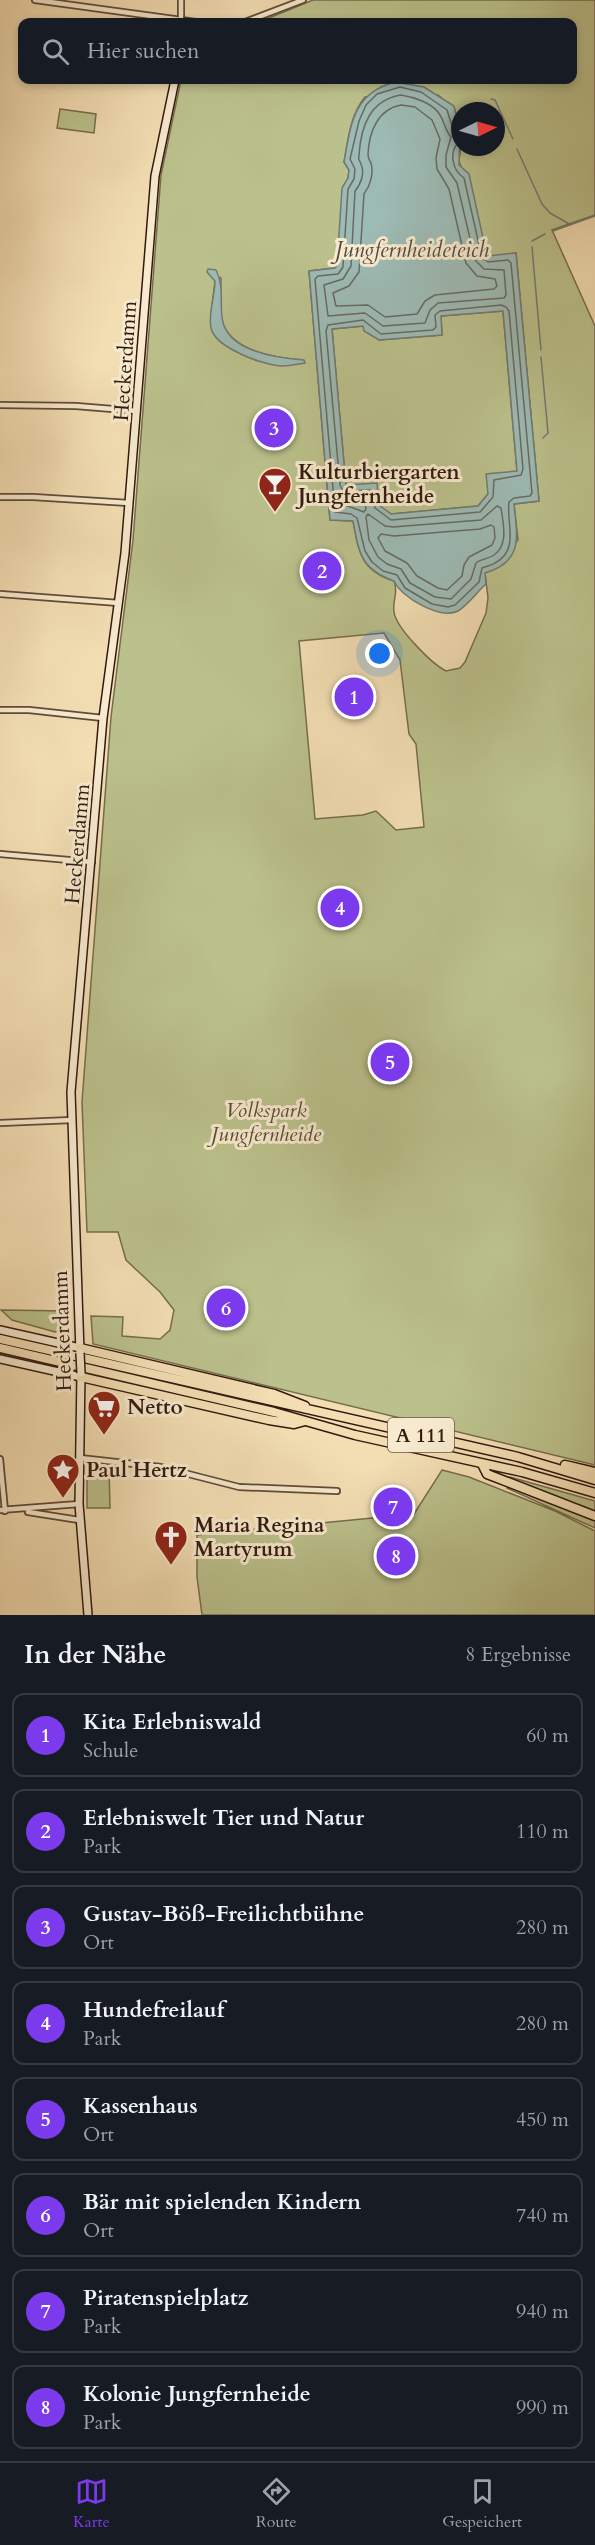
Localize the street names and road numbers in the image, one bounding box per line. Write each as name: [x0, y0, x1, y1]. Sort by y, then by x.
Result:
street label: Heckerdamm: [107, 299, 144, 422]
street label: Heckerdamm: [58, 782, 97, 906]
street label: Heckerdamm: [46, 1270, 79, 1392]
road number: A 111: [388, 1418, 454, 1452]

